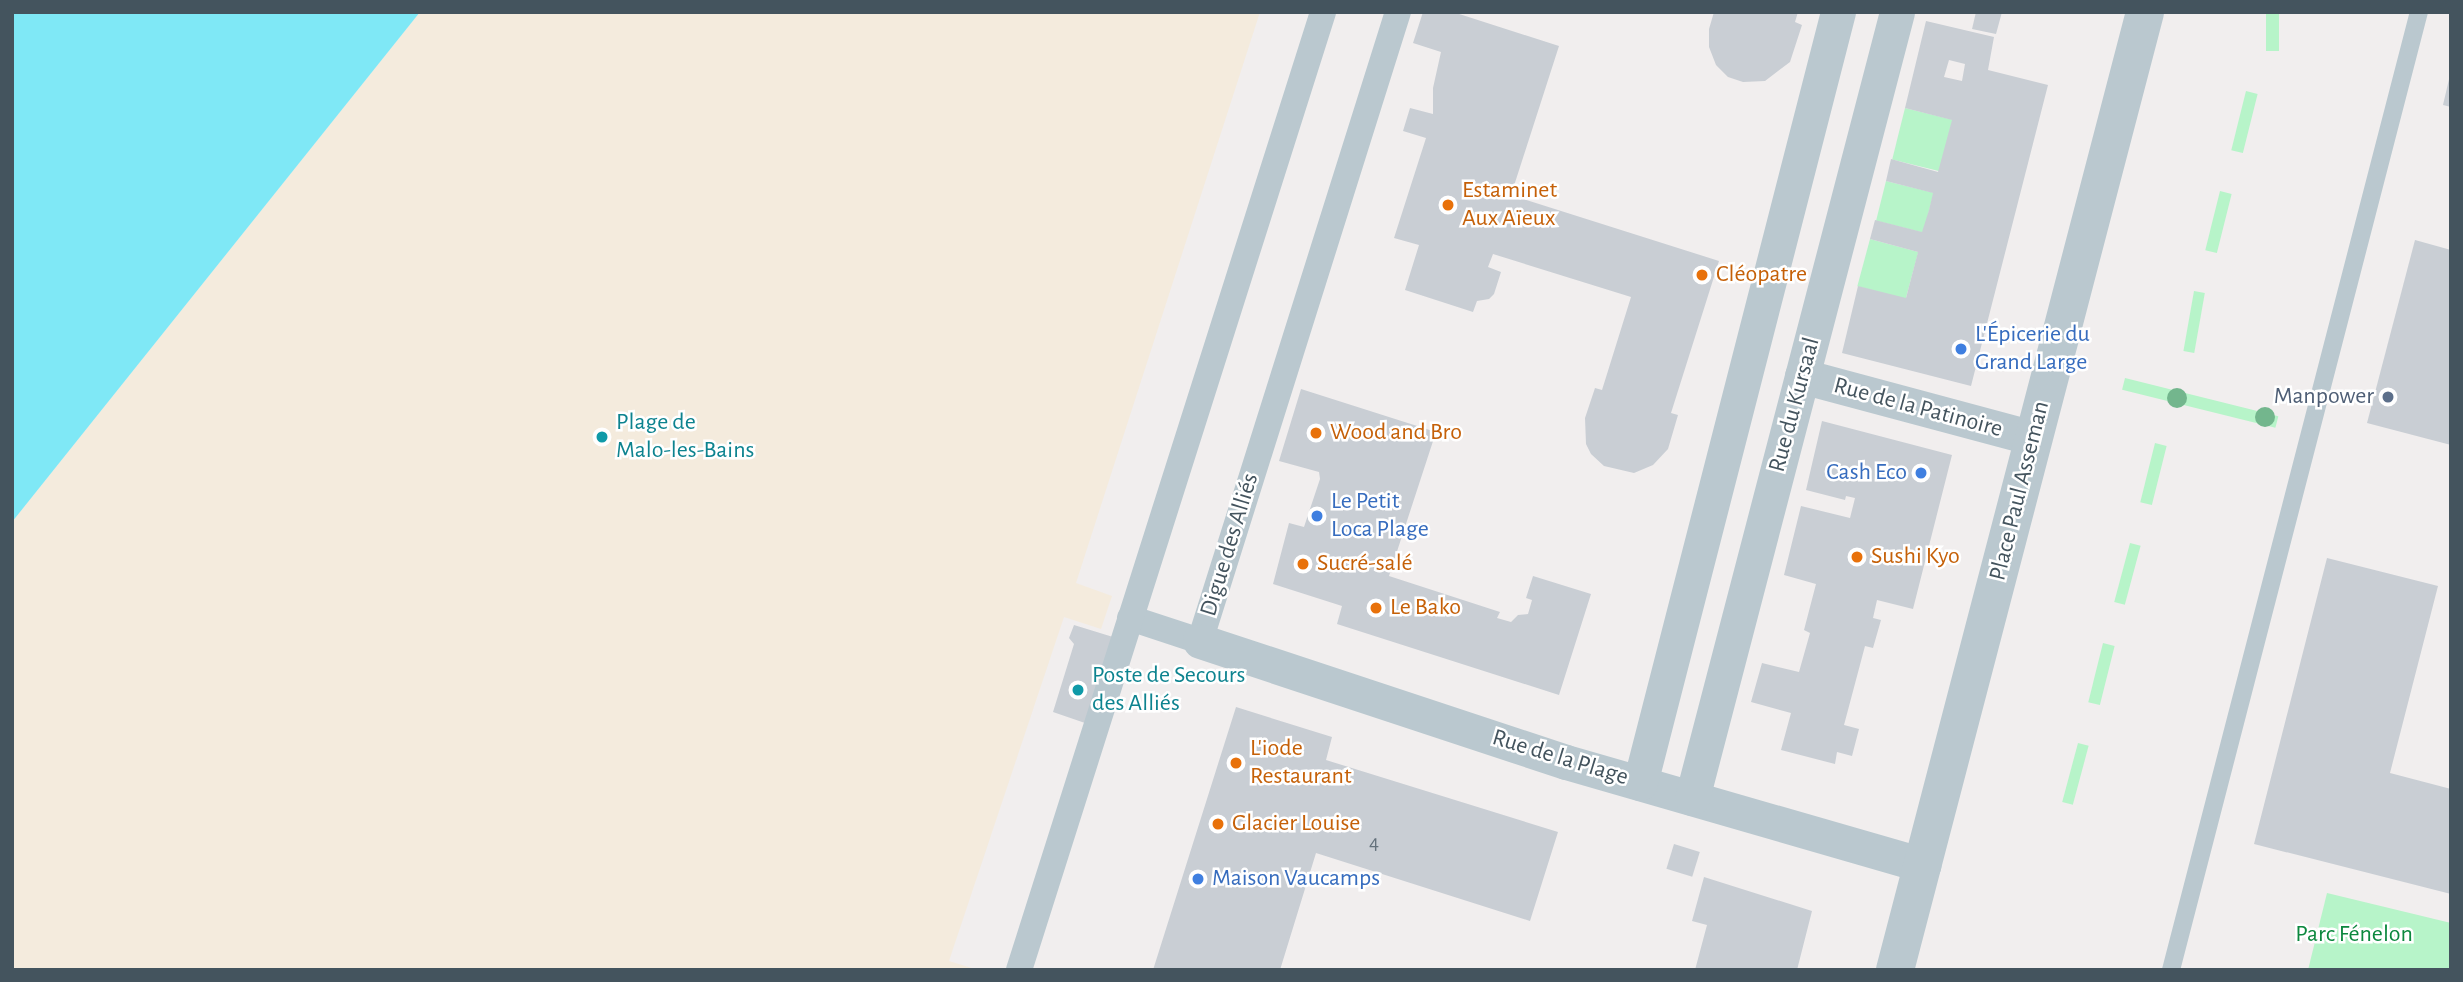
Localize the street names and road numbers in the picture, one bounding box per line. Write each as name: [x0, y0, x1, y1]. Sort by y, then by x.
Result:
street label: Rue du Kursaal: [1763, 335, 1827, 475]
street label: Rue de la Patinoire: [1830, 372, 2006, 444]
street label: Place Paul Asseman: [1984, 398, 2056, 584]
street label: Digue des Alliés: [1195, 470, 1265, 620]
street label: Rue de la Plage: [1488, 724, 1632, 792]

